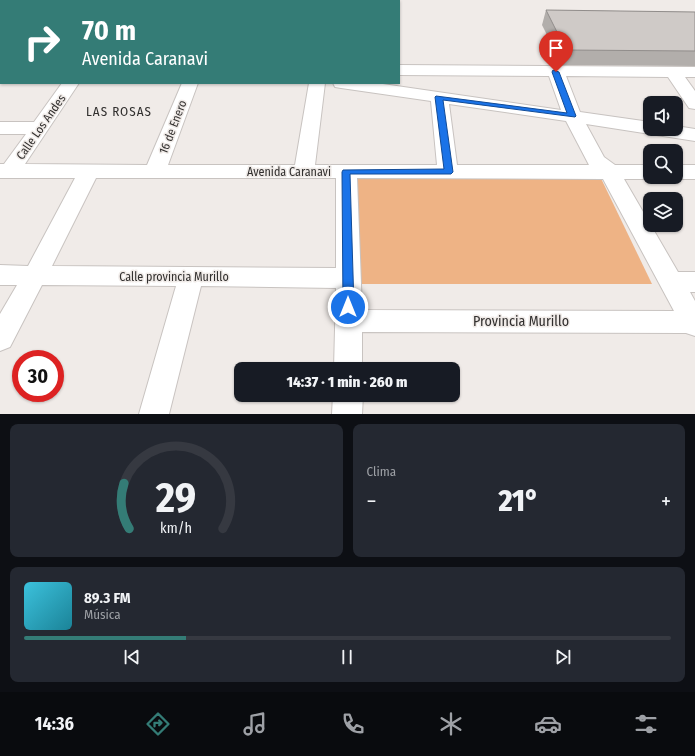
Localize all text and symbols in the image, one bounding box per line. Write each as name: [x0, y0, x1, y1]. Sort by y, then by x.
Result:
text: 70 m: [82, 14, 136, 47]
icon: right: [16, 16, 68, 68]
pin: [539, 31, 573, 72]
icon: arrive: [545, 37, 567, 59]
text: Avenida Caranavi: [82, 48, 208, 70]
street label: Calle Los Andes: [13, 92, 69, 162]
map controls: [643, 96, 683, 232]
button: sound: [643, 96, 683, 136]
street label: 16 de Enero: [156, 98, 190, 156]
district label: LAS ROSAS: [86, 104, 152, 119]
button: search: [643, 144, 683, 184]
street label: Avenida Caranavi: [247, 165, 331, 179]
button: layers: [643, 192, 683, 232]
street label: Calle provincia Murillo: [119, 270, 229, 284]
position arrow: [327, 286, 369, 328]
street label: Provincia Murillo: [473, 313, 569, 330]
speed limit sign: 30: [12, 350, 64, 402]
text: 14:37 · 1 min · 260 m: [286, 373, 408, 391]
text: Clima: [367, 464, 396, 479]
text: 29: [155, 472, 197, 522]
text: 21°: [498, 483, 539, 519]
text: −: [367, 488, 376, 515]
text: +: [661, 488, 671, 515]
text: km/h: [160, 519, 192, 536]
text: 89.3 FM: [84, 589, 130, 607]
text: Música: [84, 607, 121, 622]
icon: previous: [121, 646, 143, 668]
icon: pause: [336, 646, 358, 668]
icon: next: [552, 646, 574, 668]
icon: directions: [144, 710, 172, 738]
icon: music: [241, 710, 269, 738]
icon: phone: [339, 710, 367, 738]
icon: climate: [437, 710, 465, 738]
icon: car: [534, 710, 562, 738]
icon: filters: [632, 710, 660, 738]
text: 14:36: [35, 713, 74, 735]

